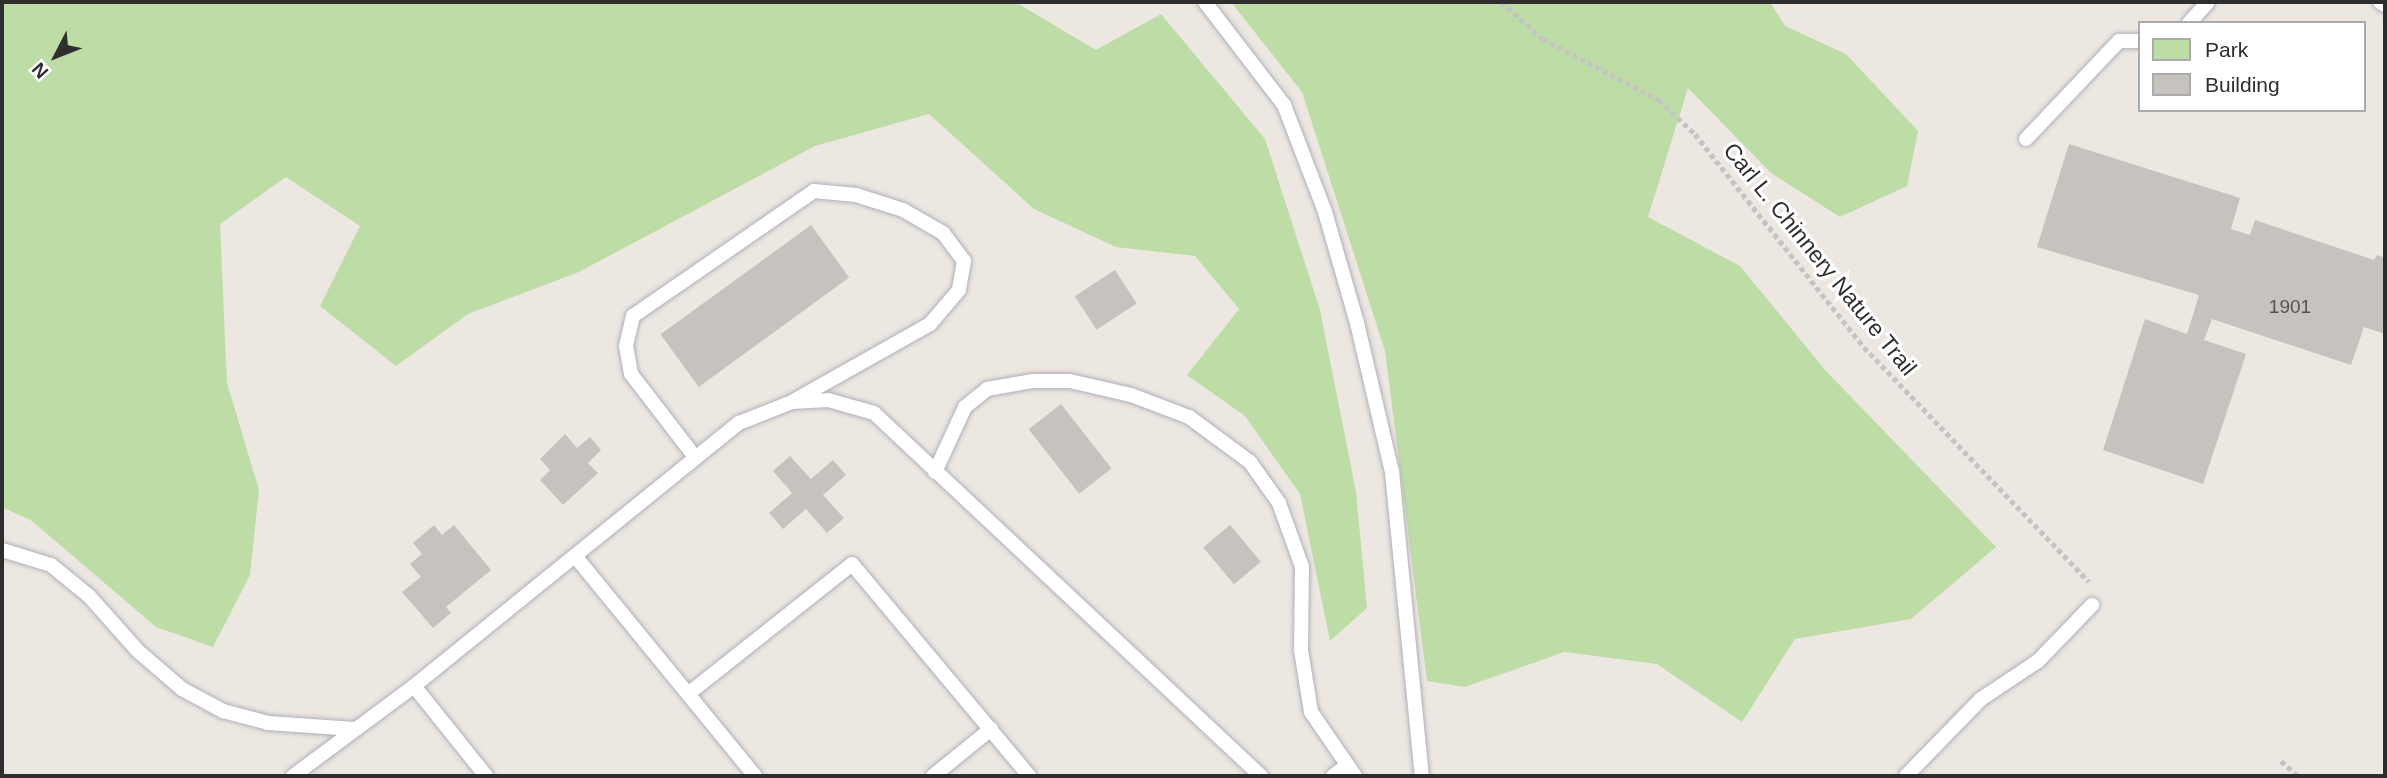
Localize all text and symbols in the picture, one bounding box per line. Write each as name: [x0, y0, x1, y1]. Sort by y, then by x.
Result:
north arrow: [21, 21, 91, 91]
legend: [2138, 21, 2366, 112]
text: Park: [2205, 38, 2248, 61]
text: N: [28, 58, 52, 83]
text: Building: [2205, 73, 2280, 96]
street label: Carl L. Chinnery Nature Trail: [1717, 137, 1923, 381]
house number: 1901: [2269, 296, 2311, 318]

